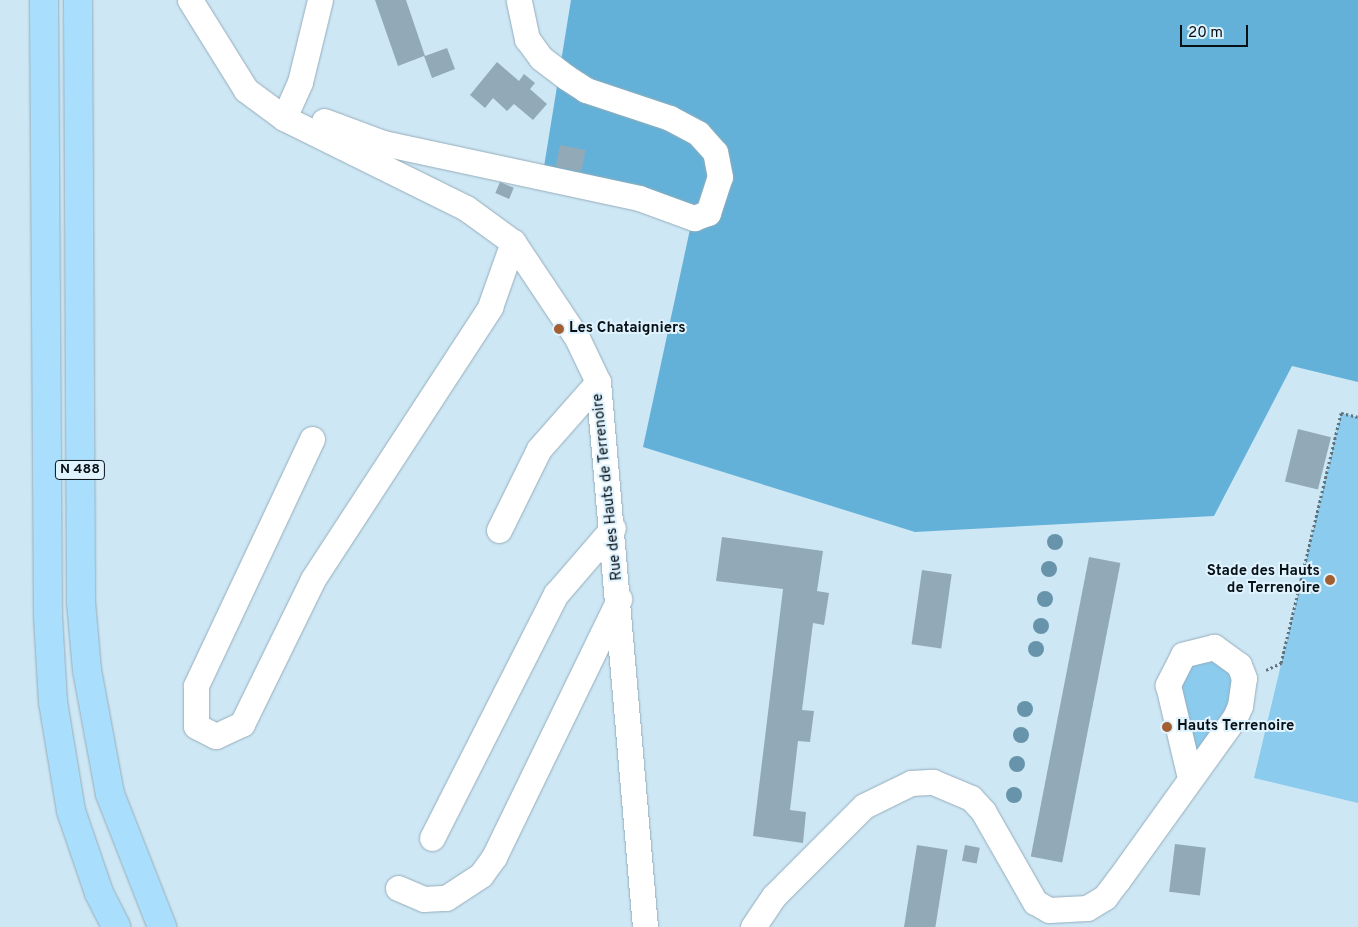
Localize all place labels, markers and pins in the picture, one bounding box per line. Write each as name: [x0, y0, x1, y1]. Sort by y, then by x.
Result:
place label: Les Chataigniers: [569, 320, 686, 338]
marker: Les Chataigniers: [553, 323, 565, 335]
place label: Stade des Hauts de Terrenoire: [1207, 562, 1320, 597]
marker: Stade des Hauts de Terrenoire: [1324, 574, 1336, 586]
place label: Hauts Terrenoire: [1177, 718, 1294, 736]
marker: Hauts Terrenoire: [1161, 721, 1173, 733]

